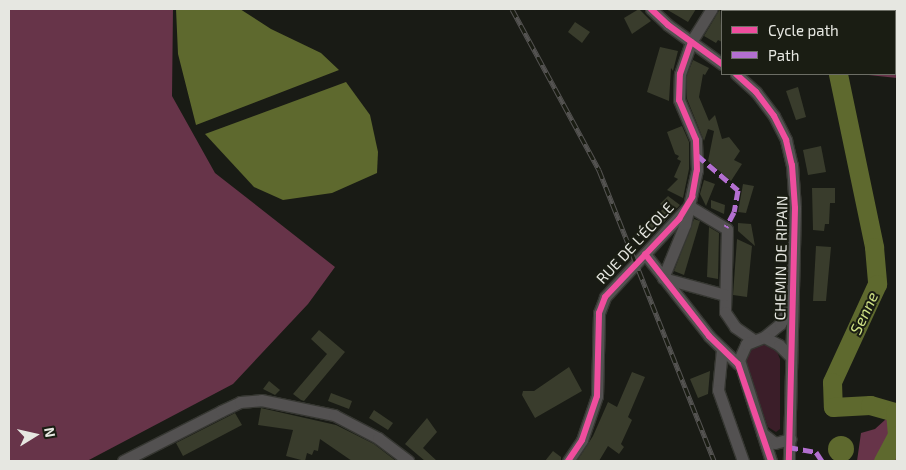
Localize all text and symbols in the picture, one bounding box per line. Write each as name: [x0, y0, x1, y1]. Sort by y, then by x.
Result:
legend: [721, 10, 896, 75]
text: Cycle path: [768, 21, 839, 39]
text: Path: [768, 46, 799, 64]
street label: CHEMIN DE RIPAIN: [771, 195, 791, 321]
street label: RUE DE L'ÉCOLE: [593, 198, 677, 288]
water label: Senne: [846, 289, 882, 337]
north arrow: [10, 410, 60, 460]
text: N: [41, 426, 60, 439]

